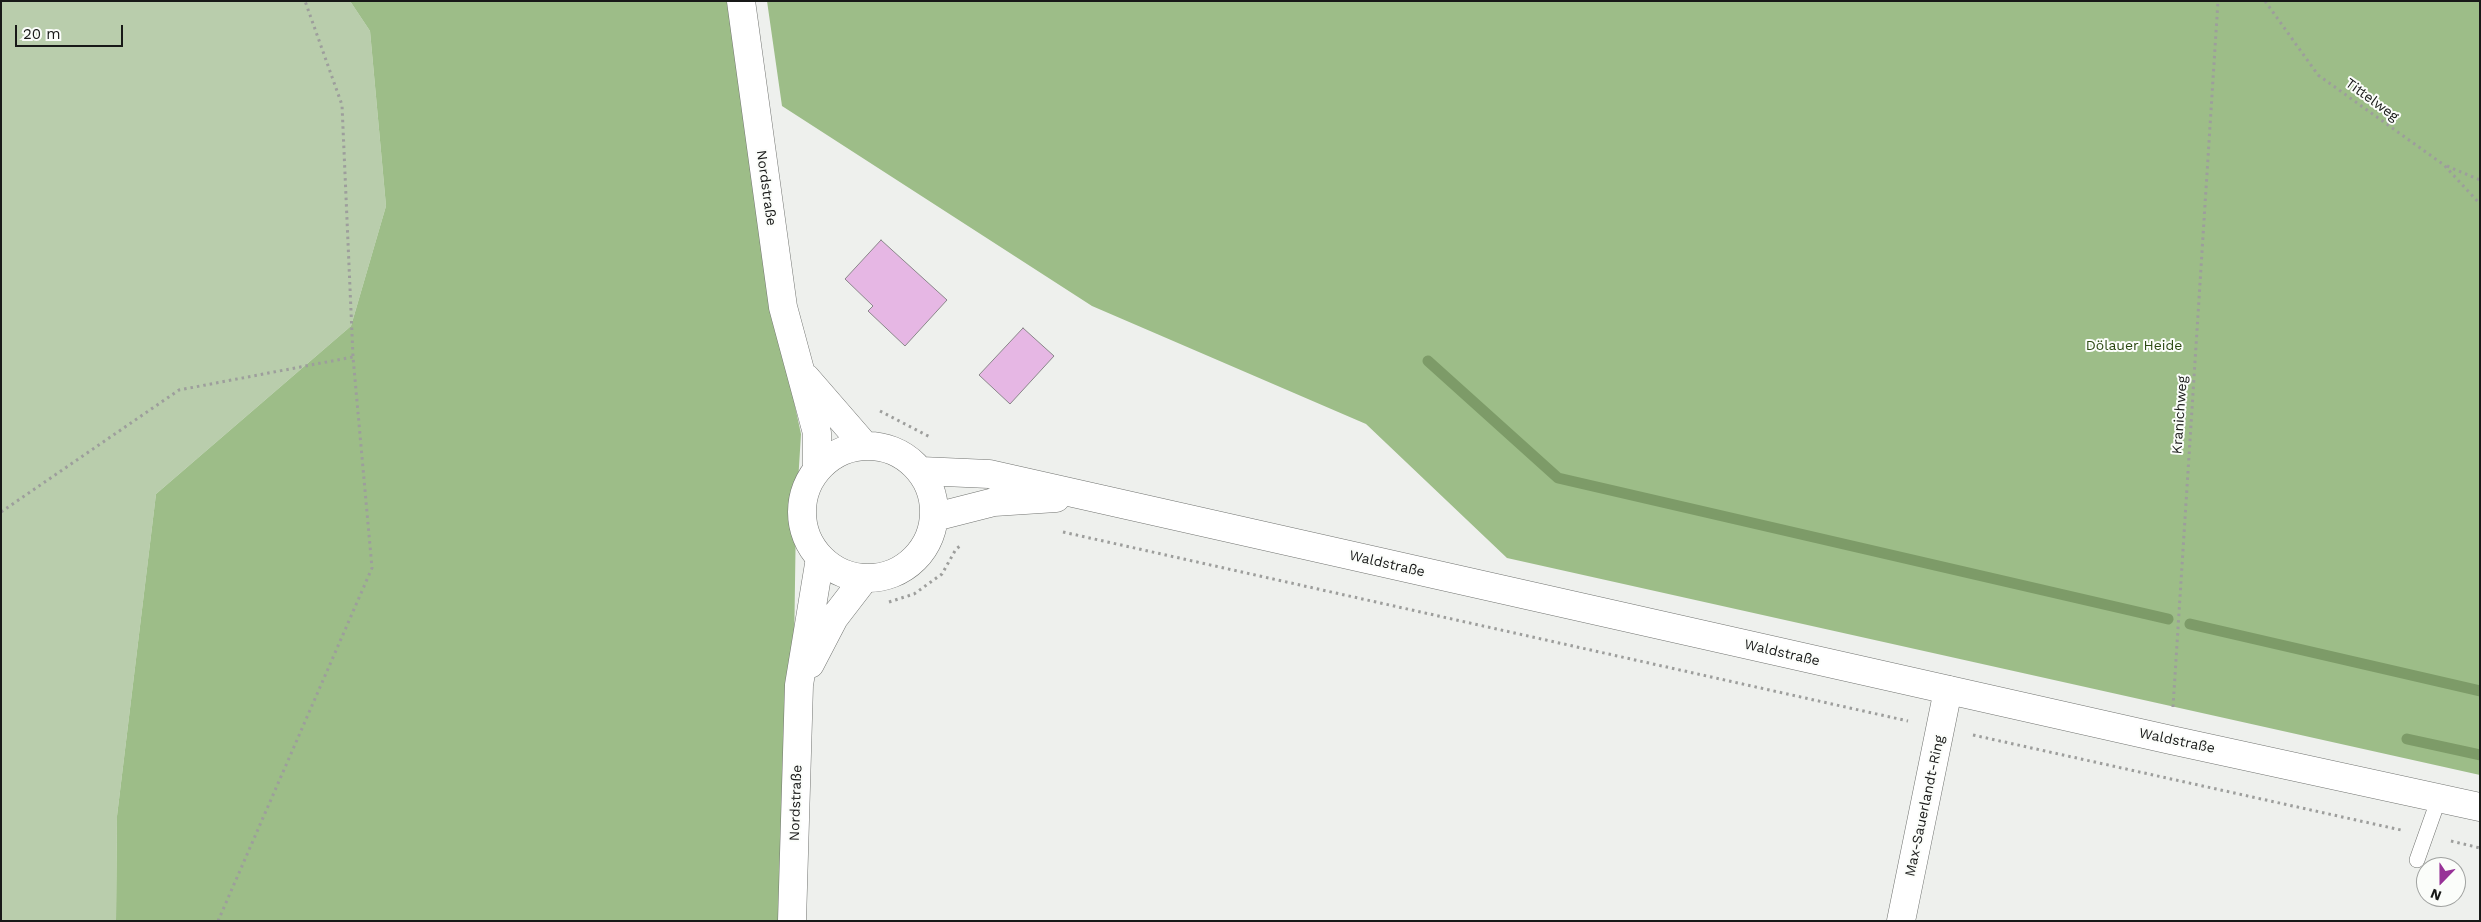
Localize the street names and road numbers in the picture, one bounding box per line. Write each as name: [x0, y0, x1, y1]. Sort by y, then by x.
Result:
street label: Tittelweg: [2342, 75, 2402, 125]
street label: Nordstraße: [752, 149, 780, 227]
street label: Kranichweg: [2169, 375, 2191, 455]
street label: Waldstraße: [1347, 547, 1427, 581]
street label: Waldstraße: [1742, 636, 1822, 670]
street label: Waldstraße: [2137, 725, 2217, 757]
street label: Max-Sauerlandt-Ring: [1902, 734, 1948, 878]
street label: Nordstraße: [786, 765, 806, 841]

